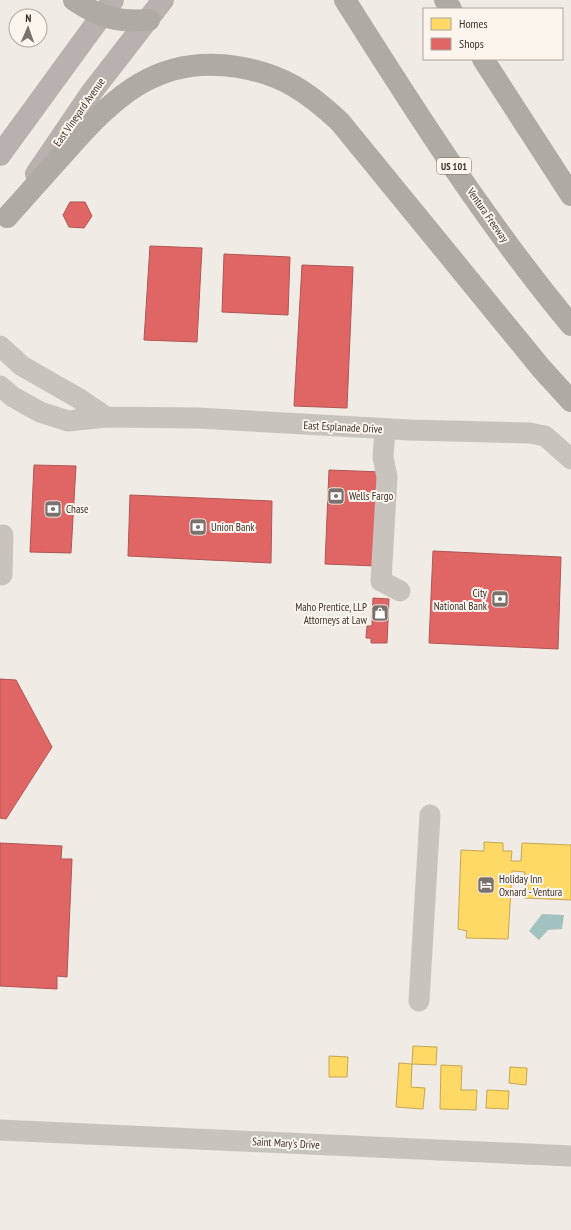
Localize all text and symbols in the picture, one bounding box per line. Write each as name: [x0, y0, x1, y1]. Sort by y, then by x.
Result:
north arrow: [8, 8, 48, 48]
legend: [423, 8, 563, 60]
text: N: [25, 11, 32, 25]
text: Homes: [459, 16, 487, 31]
text: Shops: [459, 36, 484, 51]
street label: East Vineyard Avenue: [50, 75, 108, 149]
road number: US 101: [437, 158, 471, 174]
street label: Ventura Freeway: [464, 184, 512, 246]
street label: East Esplanade Drive: [303, 418, 383, 436]
bank icon: Wells Fargo: [326, 486, 346, 506]
place label: Wells Fargo: [349, 489, 393, 503]
bank icon: Chase: [43, 499, 63, 519]
place label: Chase: [66, 502, 89, 516]
bank icon: Union Bank: [188, 517, 208, 537]
place label: Union Bank: [211, 520, 255, 534]
place label: City National Bank: [434, 586, 488, 613]
bank icon: City National Bank: [490, 589, 510, 609]
place label: Maho Prentice, LLP Attorneys at Law: [295, 600, 367, 627]
shop icon: Maho Prentice, LLP Attorneys at Law: [370, 603, 390, 623]
place label: Holiday Inn Oxnard - Ventura: [499, 872, 562, 899]
hotel icon: Holiday Inn Oxnard - Ventura: [476, 875, 496, 895]
street label: Saint Mary's Drive: [252, 1134, 321, 1152]

